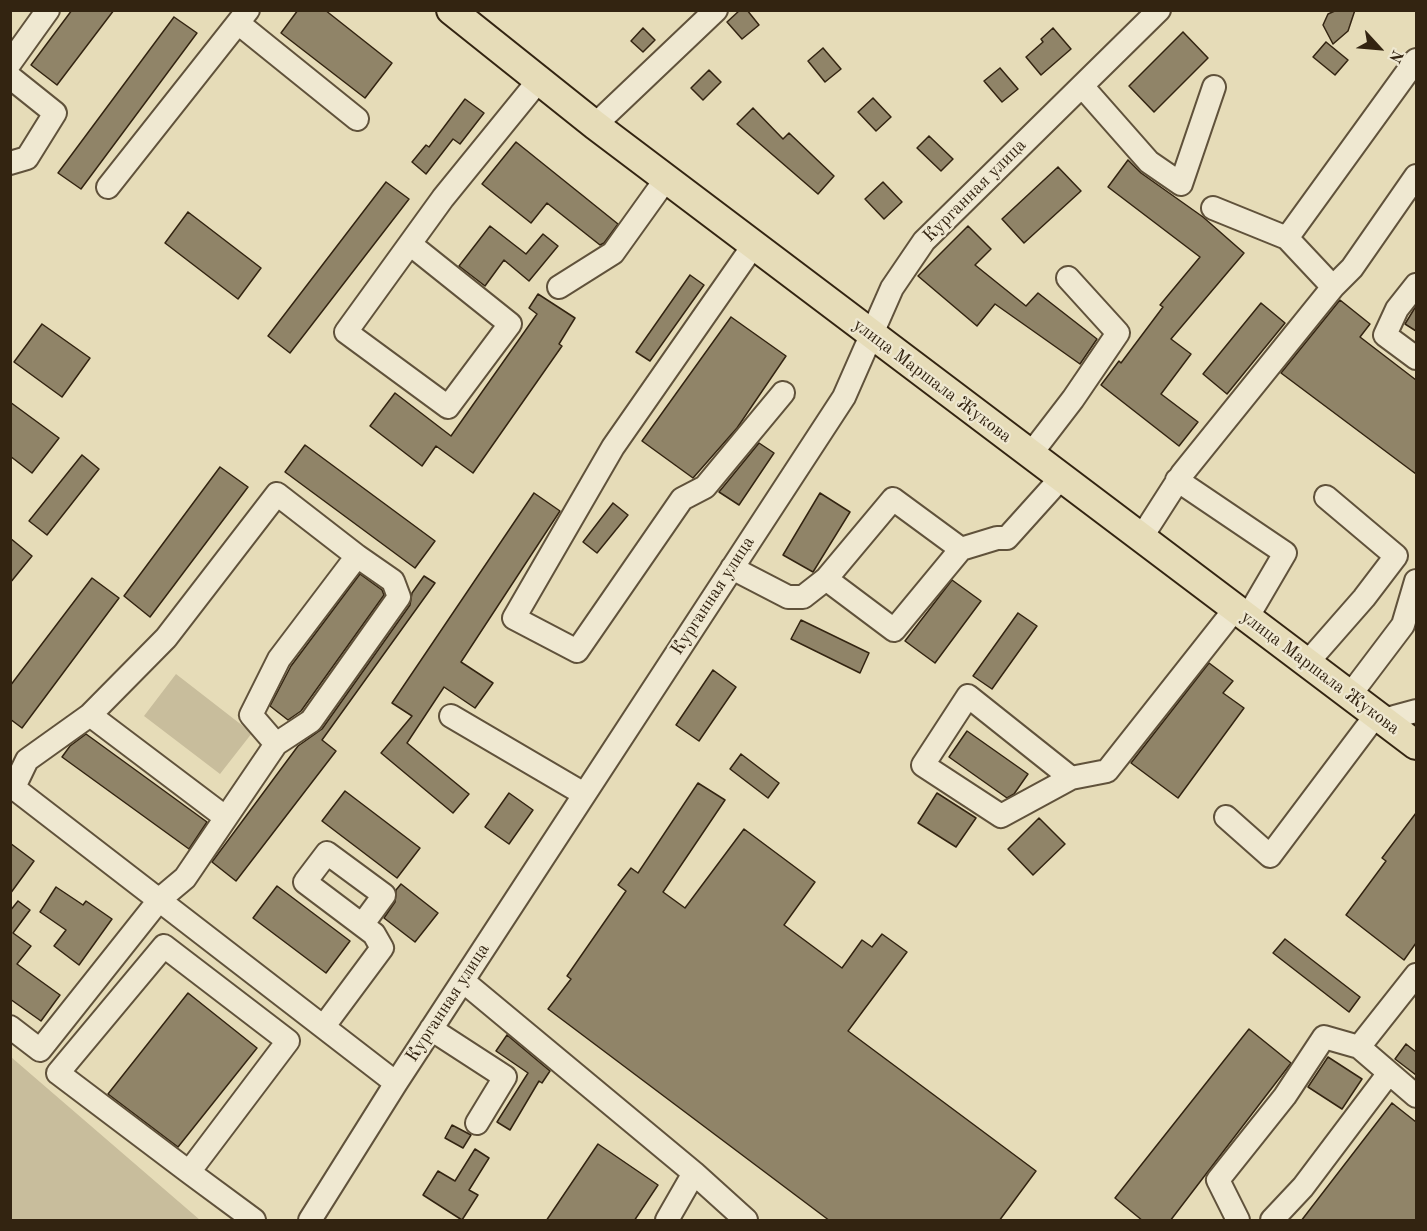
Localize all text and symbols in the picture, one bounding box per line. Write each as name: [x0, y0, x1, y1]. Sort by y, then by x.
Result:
north arrow: [1349, 18, 1409, 78]
text: N: [1385, 47, 1405, 65]
street label: Курганная улица: [919, 135, 1031, 247]
street label: улица Маршала Жукова: [848, 314, 1016, 448]
street label: Курганная улица: [667, 533, 759, 659]
street label: улица Маршала Жукова: [1236, 606, 1404, 740]
street label: Курганная улица: [402, 940, 494, 1066]

